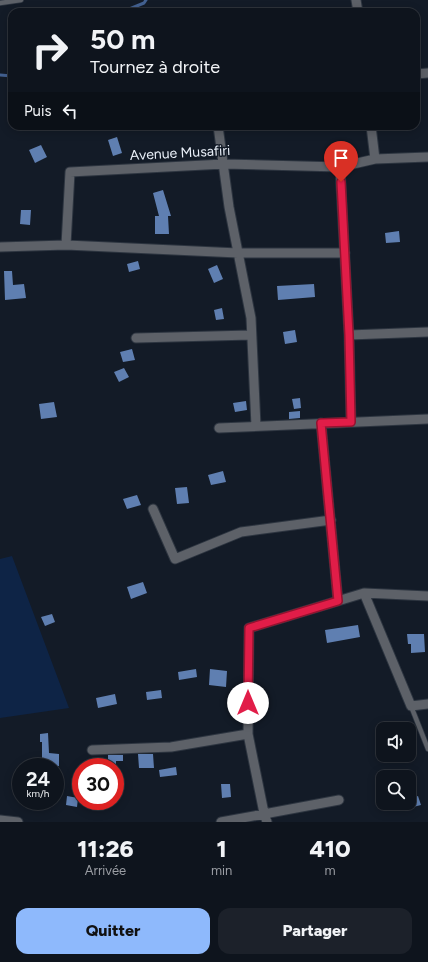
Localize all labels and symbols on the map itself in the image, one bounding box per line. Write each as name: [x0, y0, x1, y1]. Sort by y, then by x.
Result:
pin: [324, 141, 358, 182]
street label: Avenue Musafiri: [129, 142, 231, 164]
position arrow: [227, 682, 269, 724]
speed limit sign: 30: [72, 758, 124, 810]

